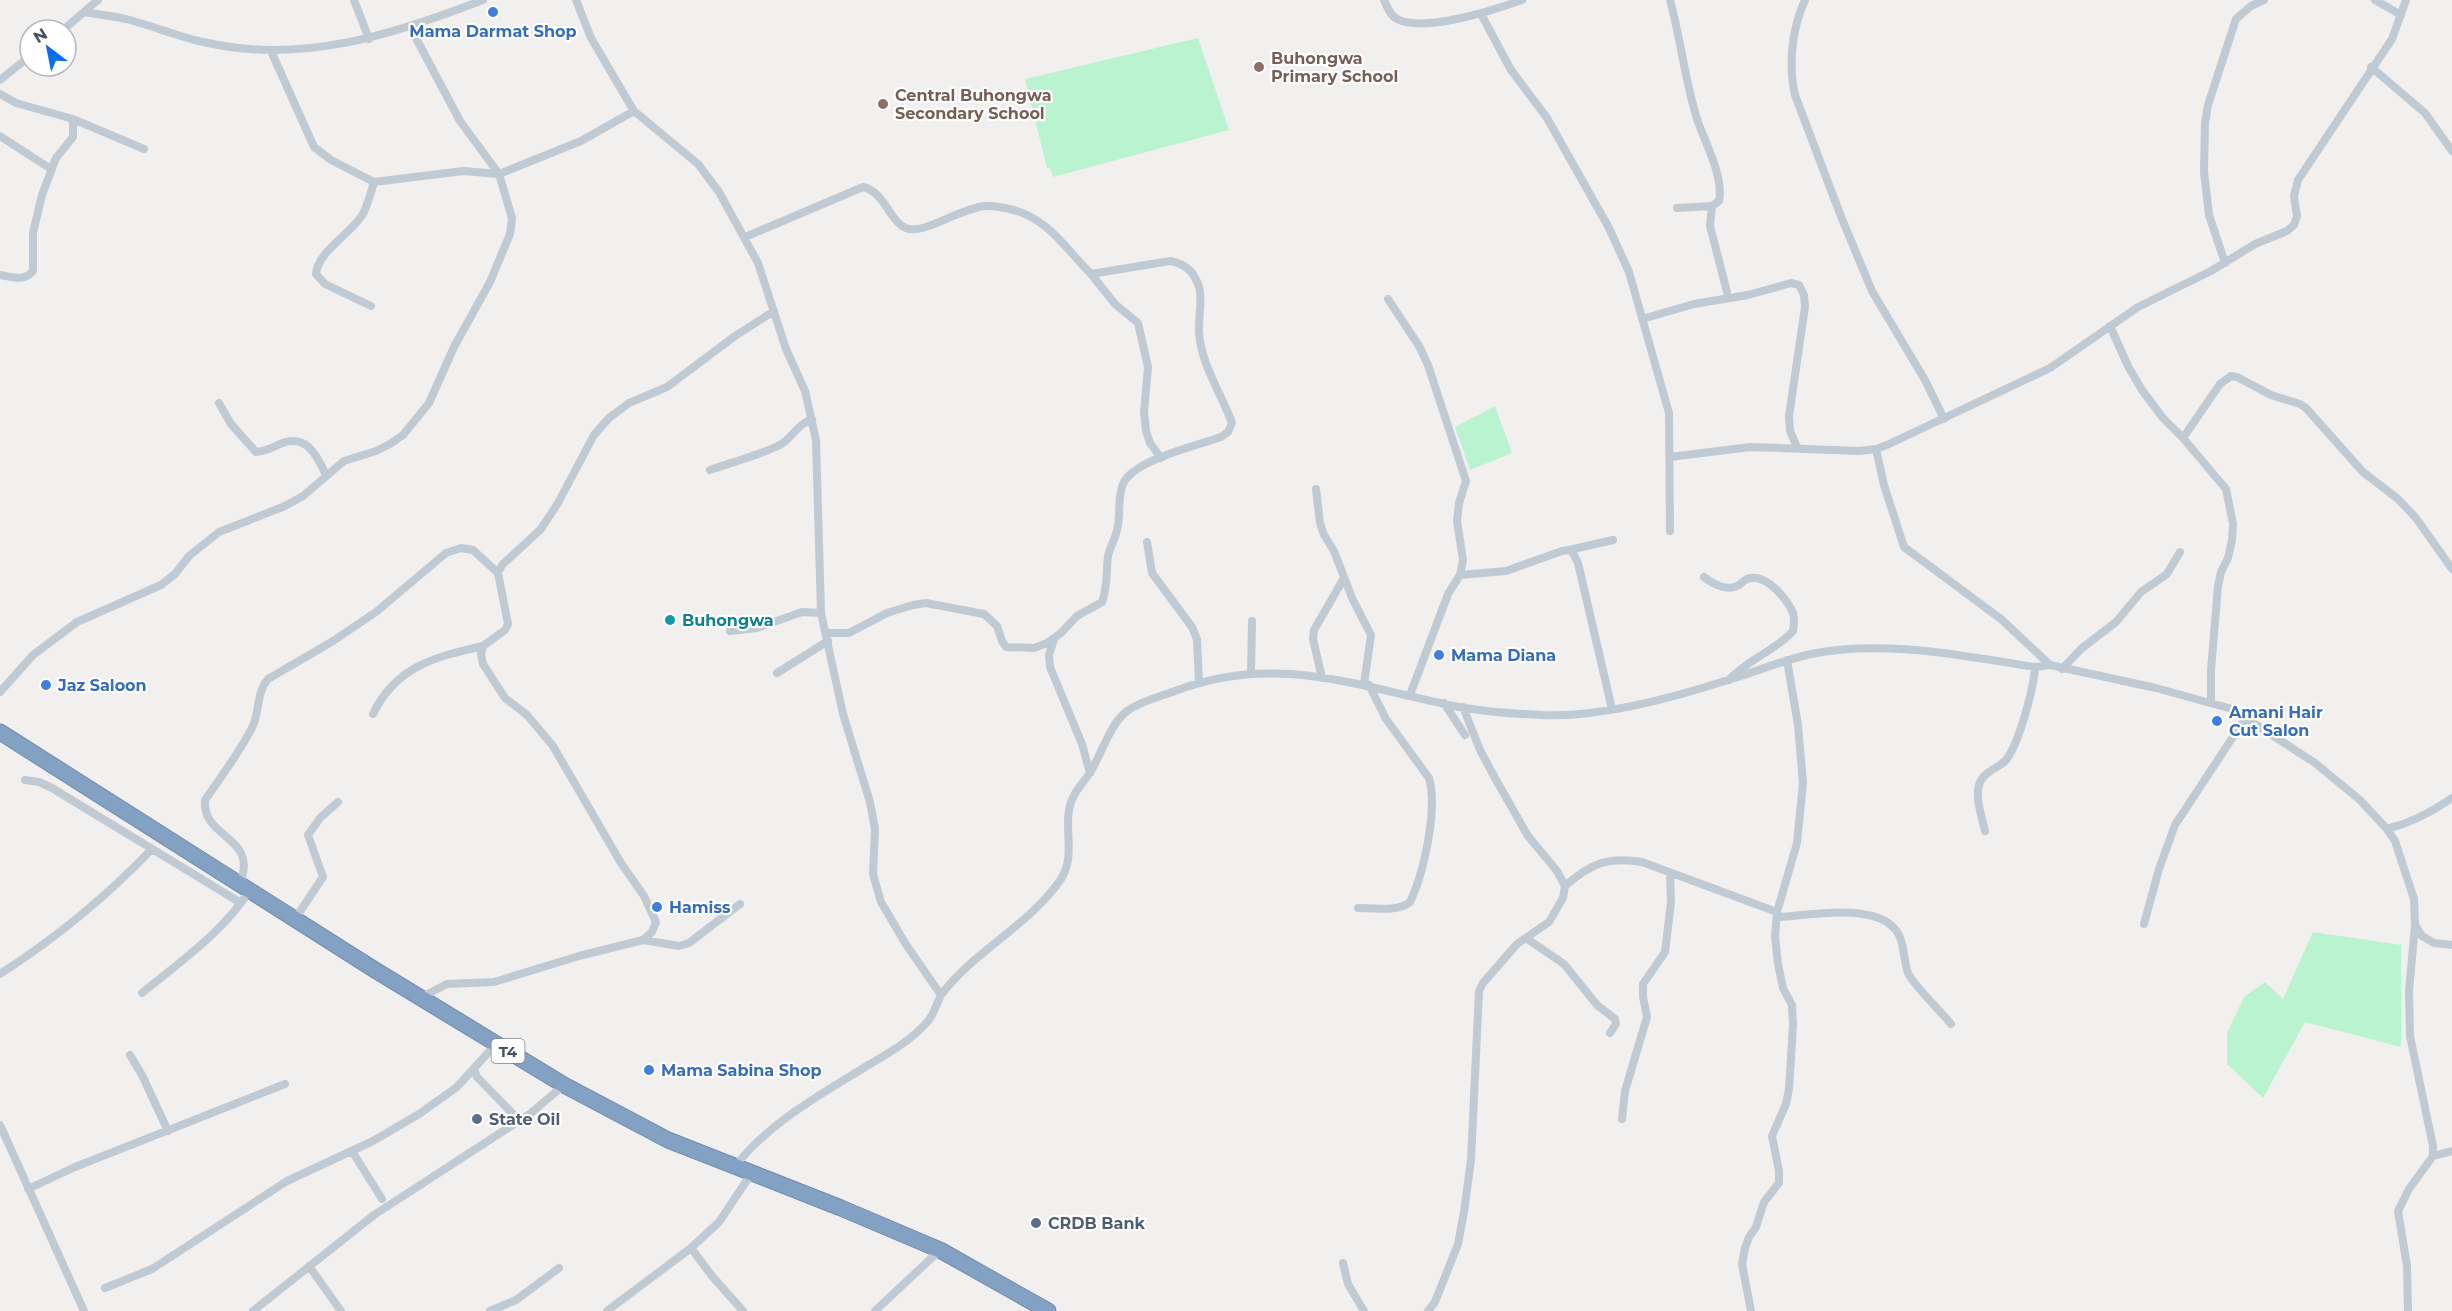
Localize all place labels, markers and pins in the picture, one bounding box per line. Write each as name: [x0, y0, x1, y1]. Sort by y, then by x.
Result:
marker: Mama Darmat Shop: [486, 5, 500, 19]
place label: Mama Darmat Shop: [409, 22, 577, 41]
place label: Buhongwa Primary School: [1271, 49, 1398, 86]
marker: Buhongwa Primary School: [1252, 60, 1266, 74]
place label: Central Buhongwa Secondary School: [895, 86, 1052, 123]
marker: Central Buhongwa Secondary School: [876, 97, 890, 111]
place label: Buhongwa: [682, 611, 774, 630]
marker: Buhongwa: [663, 613, 677, 627]
place label: Mama Diana: [1451, 646, 1556, 665]
marker: Mama Diana: [1432, 648, 1446, 662]
place label: Jaz Saloon: [57, 676, 147, 695]
marker: Jaz Saloon: [39, 678, 53, 692]
place label: Amani Hair Cut Salon: [2228, 703, 2323, 740]
marker: Amani Hair Cut Salon: [2210, 714, 2224, 728]
place label: Hamiss: [669, 898, 731, 917]
marker: Hamiss: [650, 900, 664, 914]
place label: Mama Sabina Shop: [661, 1061, 822, 1080]
marker: Mama Sabina Shop: [642, 1063, 656, 1077]
place label: State Oil: [489, 1110, 560, 1129]
marker: State Oil: [470, 1112, 484, 1126]
place label: CRDB Bank: [1048, 1214, 1145, 1233]
marker: CRDB Bank: [1029, 1216, 1043, 1230]

